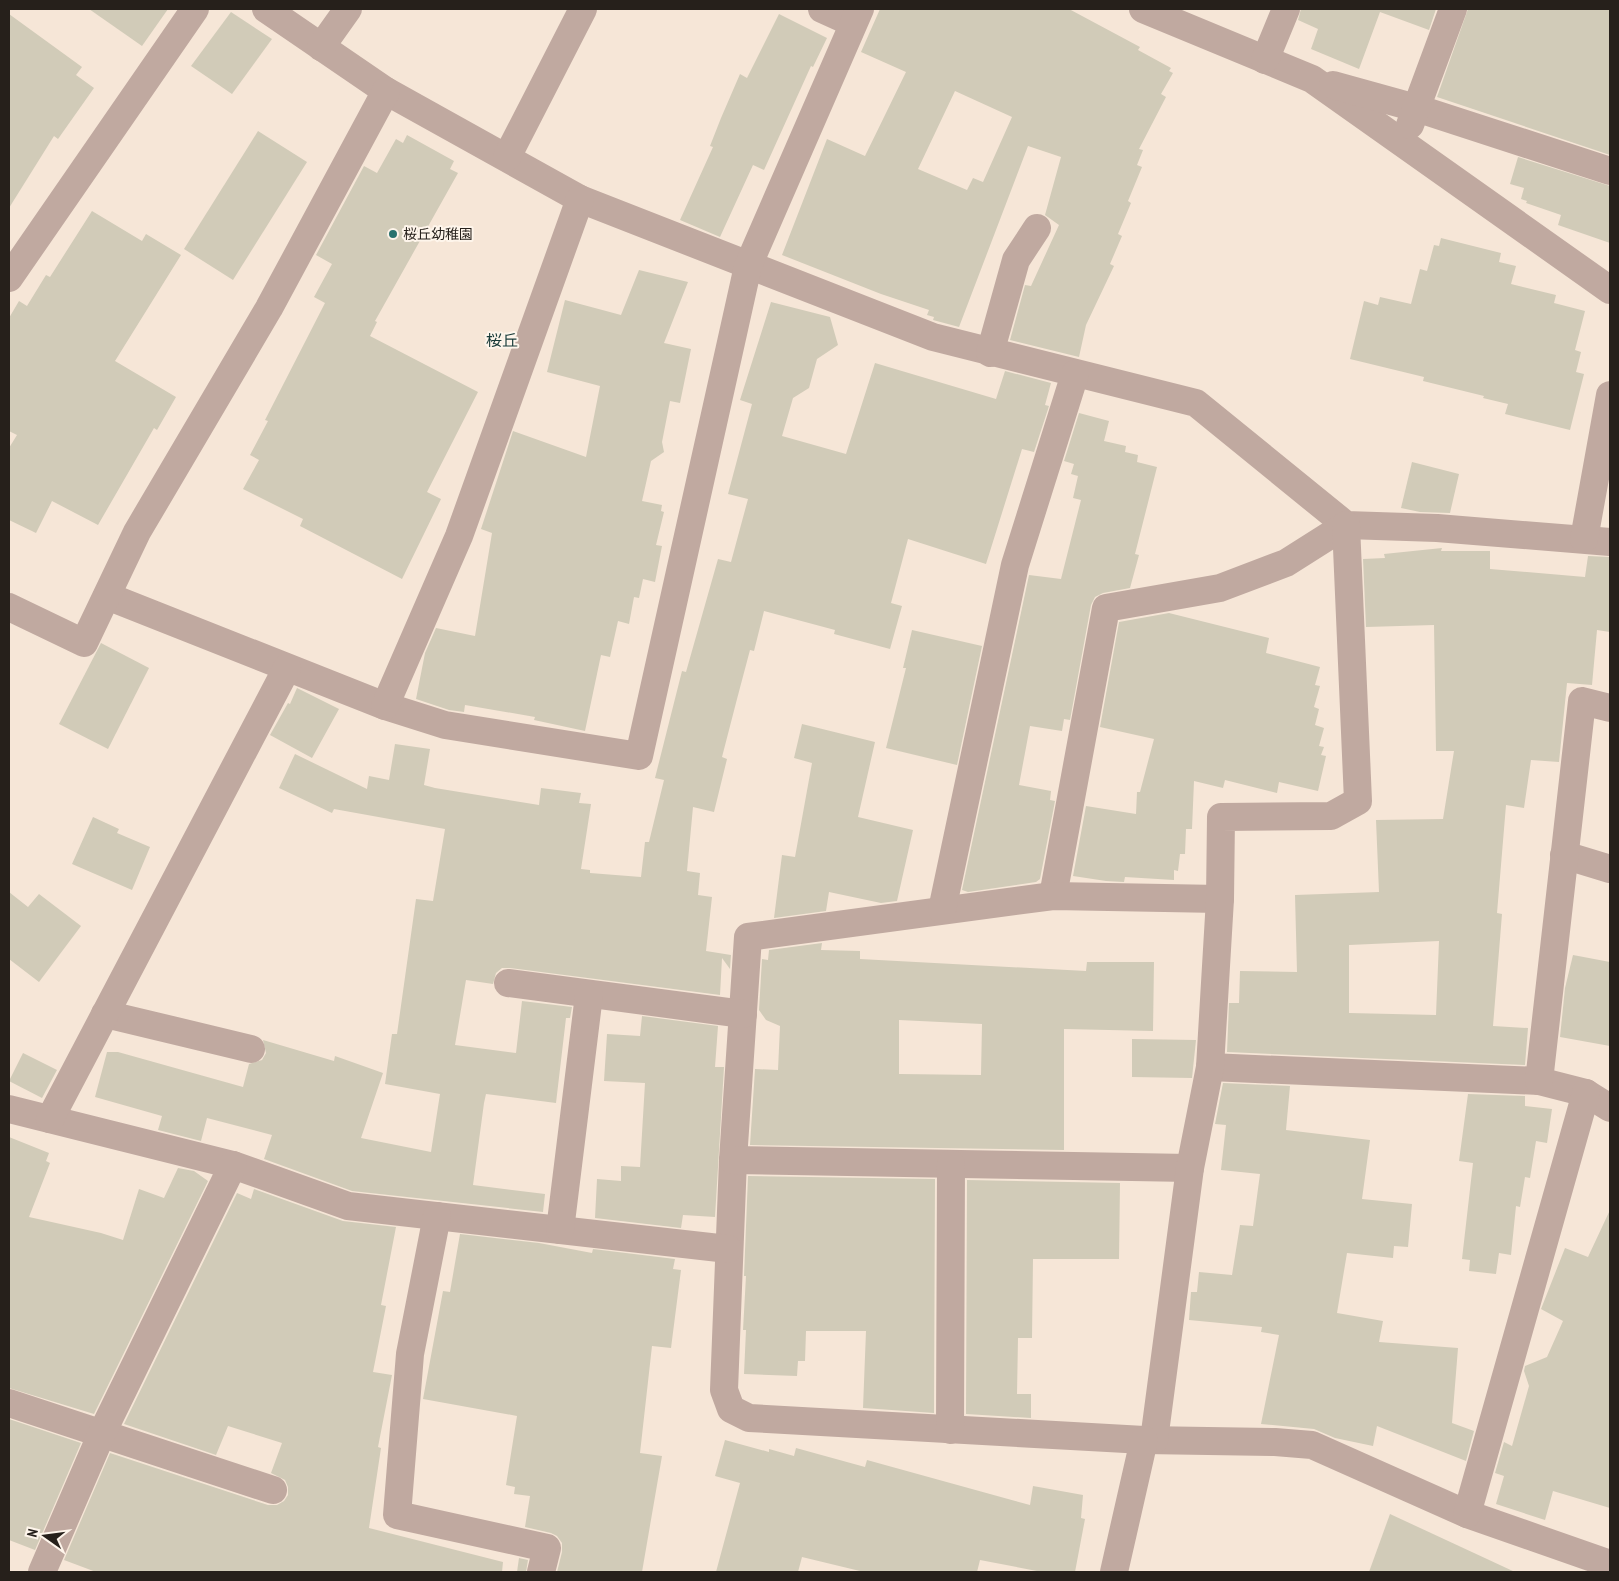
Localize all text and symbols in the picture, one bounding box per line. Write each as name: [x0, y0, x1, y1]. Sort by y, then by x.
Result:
place label: 桜丘幼稚園: [403, 225, 473, 243]
marker: 桜丘幼稚園: [387, 228, 399, 240]
district label: 桜丘: [486, 330, 518, 350]
north arrow: [20, 1511, 70, 1561]
text: N: [23, 1527, 42, 1539]

